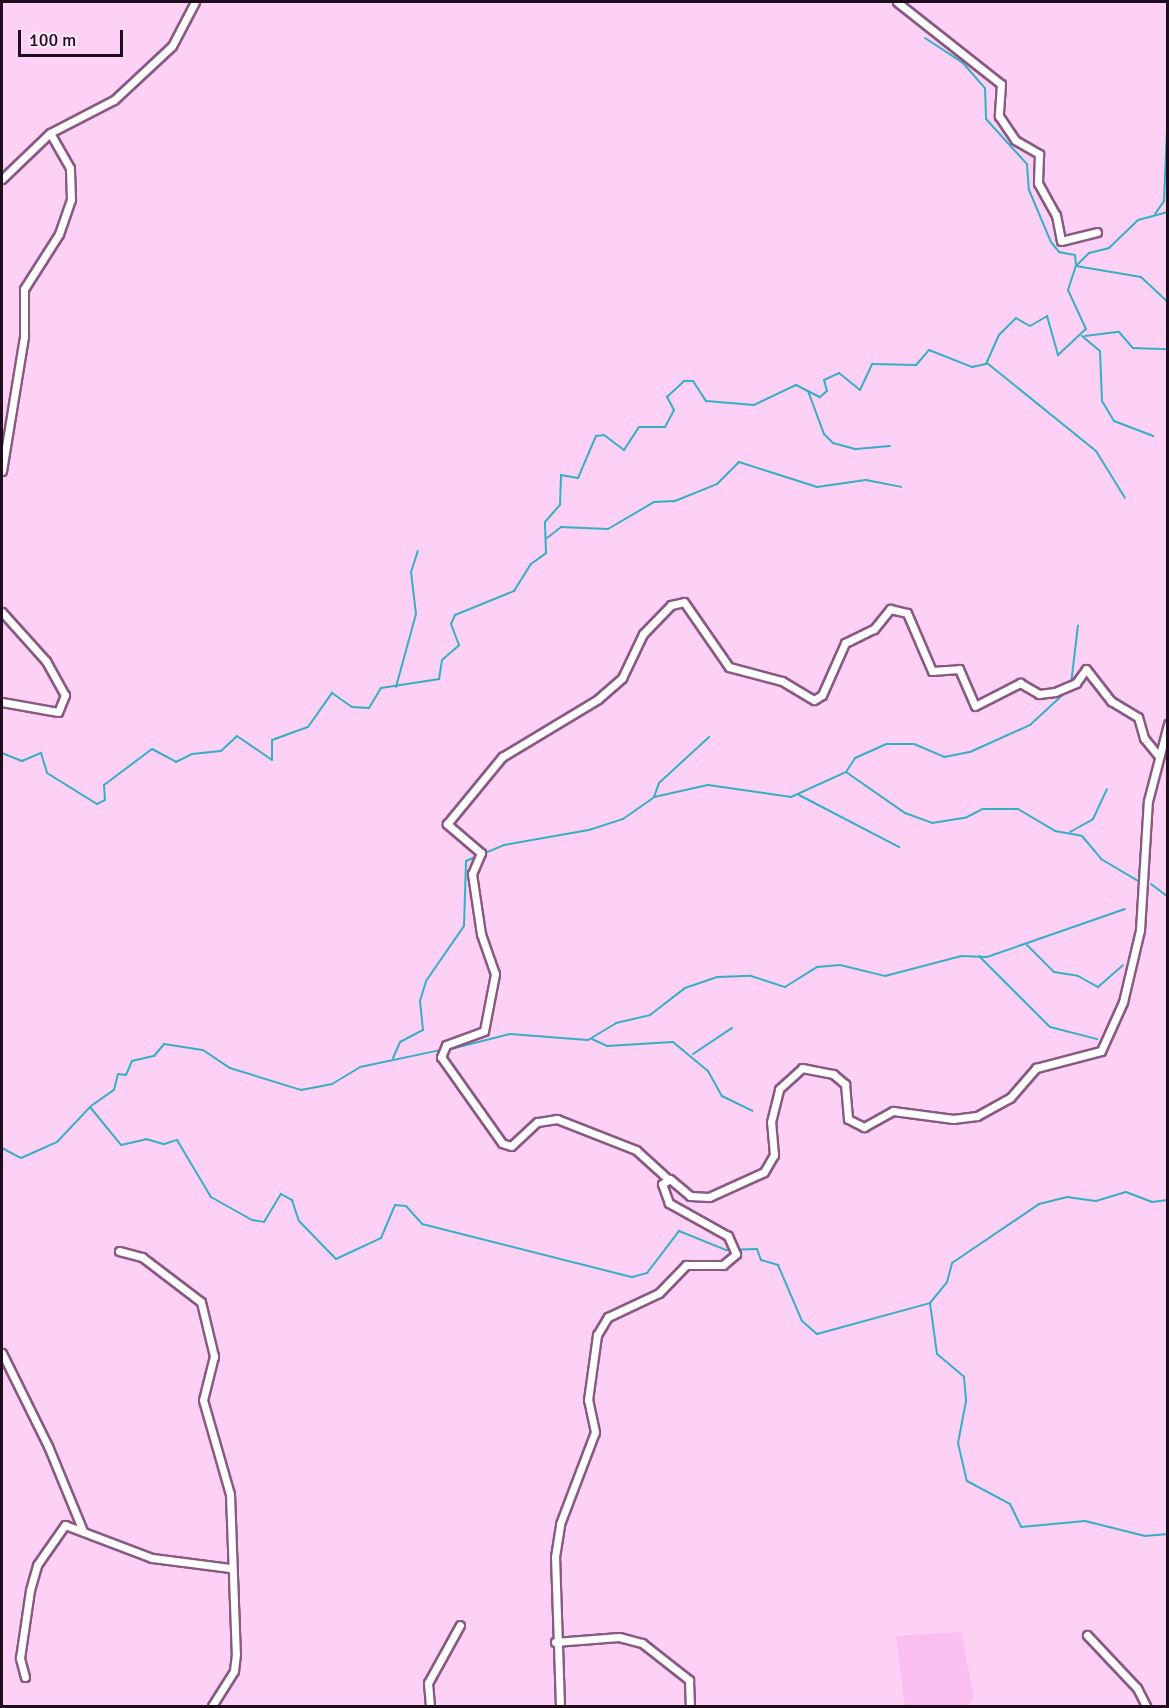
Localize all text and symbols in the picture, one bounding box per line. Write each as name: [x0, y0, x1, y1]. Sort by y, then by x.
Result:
scale bar: [21, 18, 126, 56]
text: 100 m: [29, 29, 76, 51]

